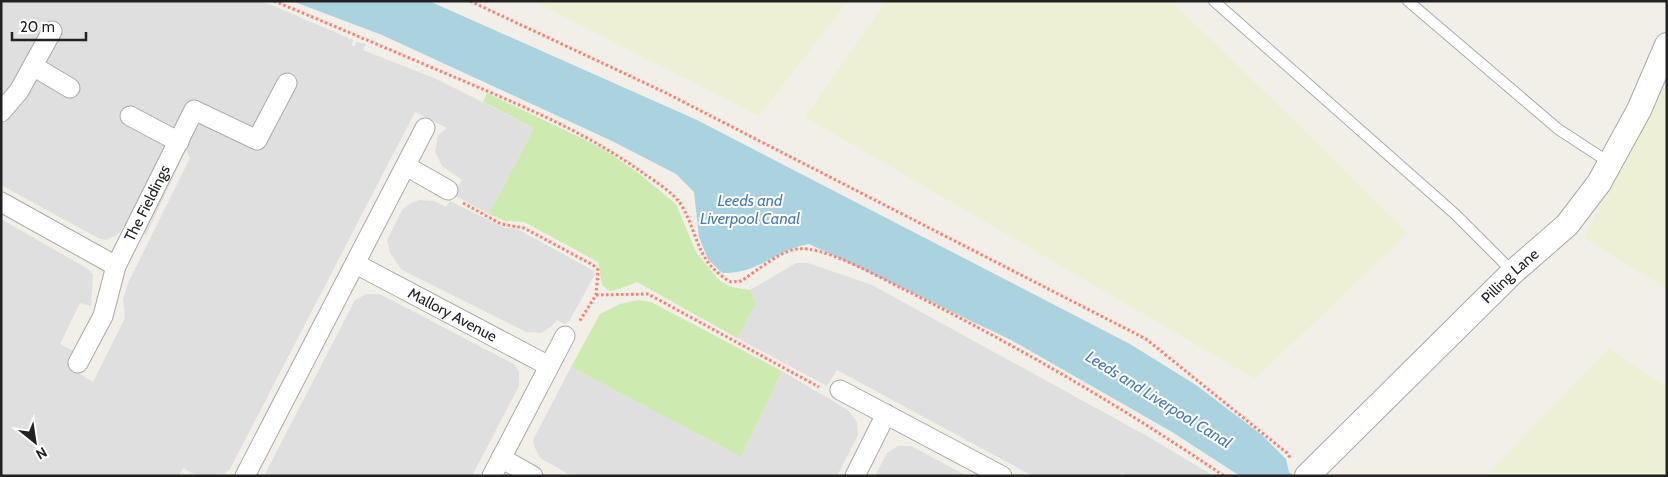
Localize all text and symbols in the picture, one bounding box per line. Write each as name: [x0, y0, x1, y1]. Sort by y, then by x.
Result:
scale bar: [12, 10, 86, 42]
text: 20 m: [20, 18, 55, 36]
street label: The Fieldings: [121, 162, 174, 244]
water label: Leeds and Liverpool Canal: [700, 191, 800, 228]
street label: Pilling Lane: [1478, 245, 1543, 307]
street label: Mallory Avenue: [405, 284, 500, 346]
water label: Leeds and Liverpool Canal: [1082, 347, 1235, 452]
north arrow: [10, 417, 60, 467]
text: N: [33, 443, 50, 464]

